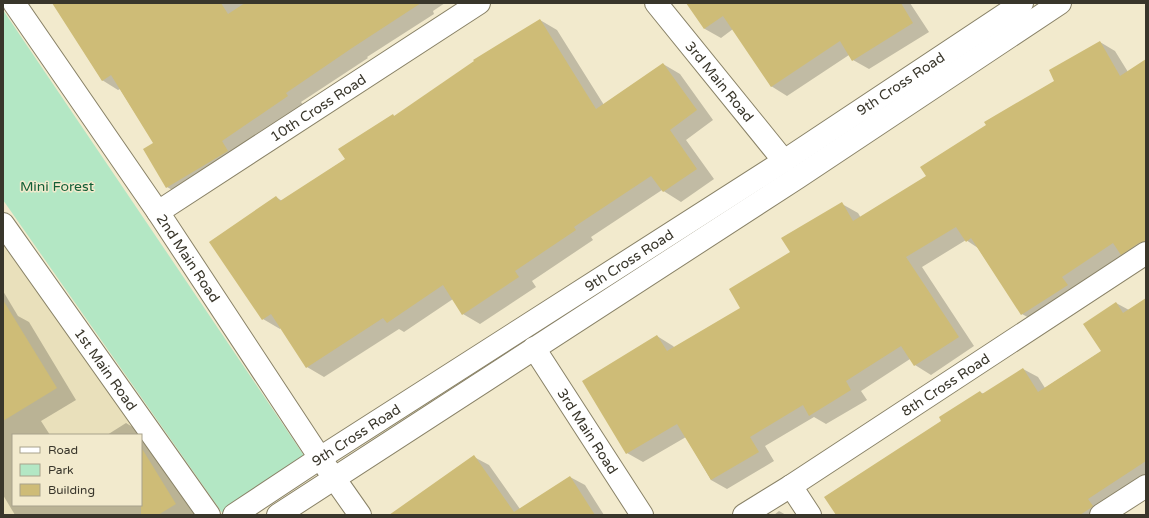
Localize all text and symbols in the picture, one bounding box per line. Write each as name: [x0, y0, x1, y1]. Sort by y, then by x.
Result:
street label: 3rd Main Road: [682, 38, 757, 125]
street label: 9th Cross Road: [854, 49, 948, 119]
street label: 10th Cross Road: [267, 71, 369, 146]
park label: Mini Forest: [20, 178, 95, 195]
street label: 2nd Main Road: [153, 211, 223, 306]
street label: 9th Cross Road: [582, 226, 677, 295]
street label: 1st Main Road: [71, 325, 140, 414]
street label: 8th Cross Road: [898, 350, 993, 420]
street label: 3rd Main Road: [553, 385, 621, 477]
street label: 9th Cross Road: [309, 401, 404, 470]
legend: [12, 434, 142, 506]
text: Road: [48, 443, 78, 457]
text: Park: [48, 463, 74, 477]
text: Building: [48, 483, 95, 497]

